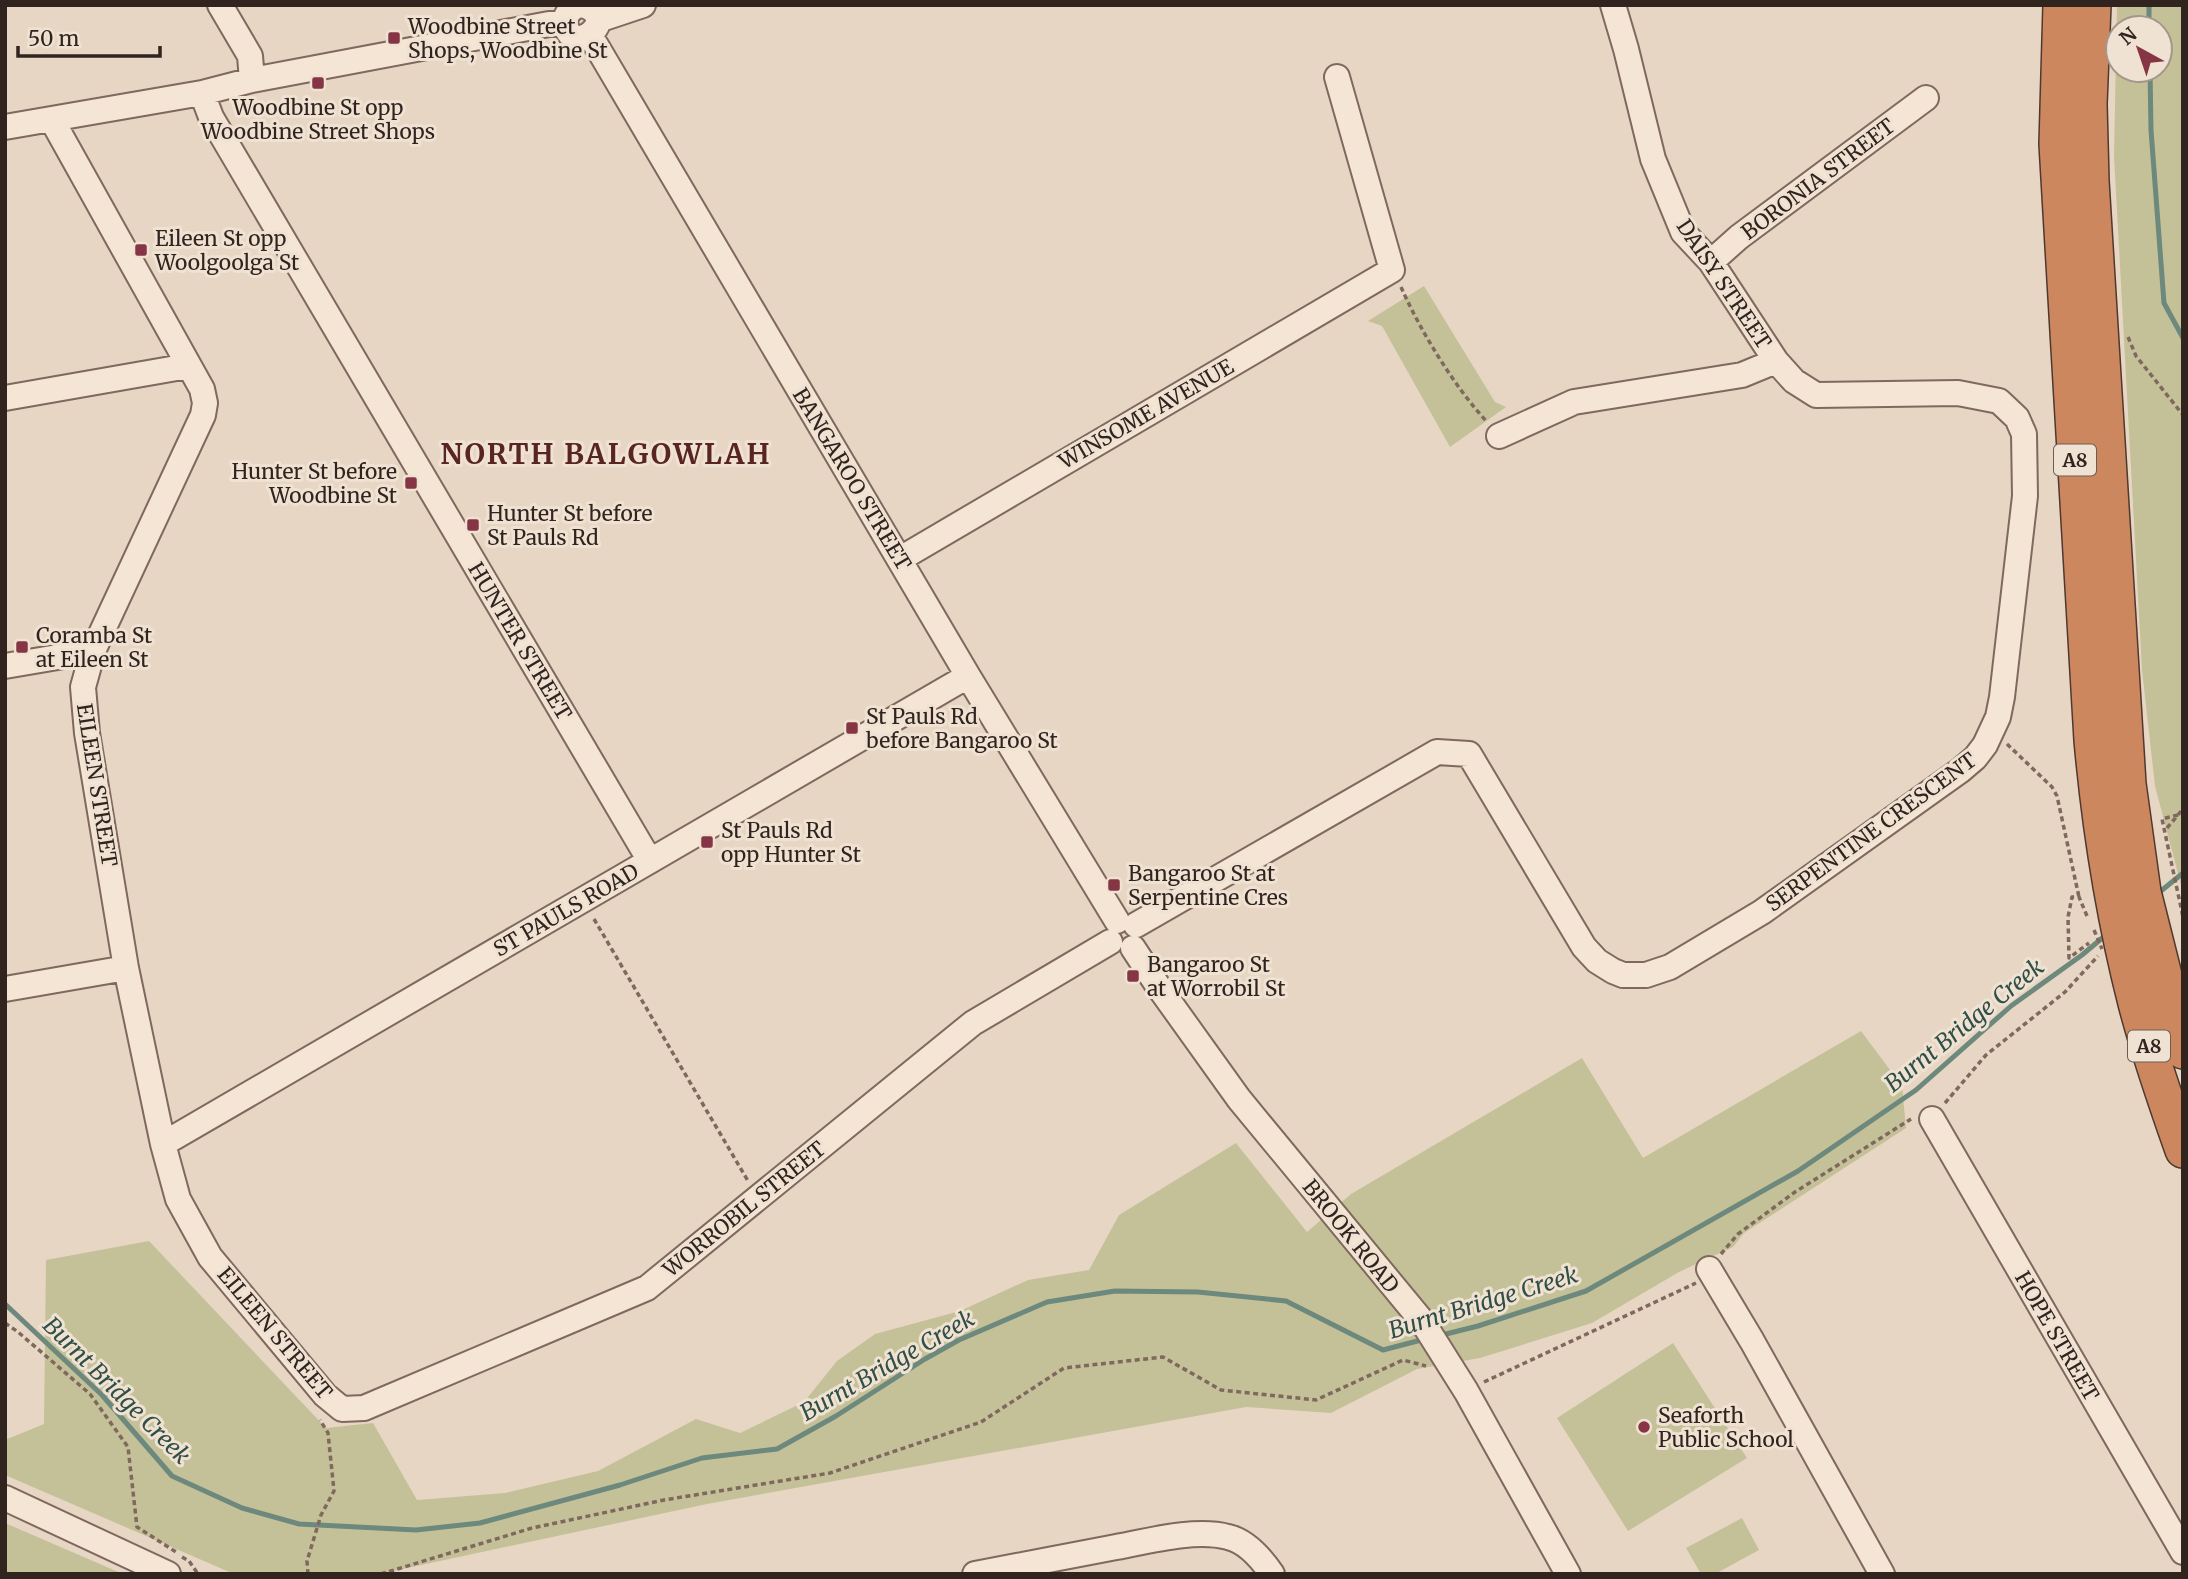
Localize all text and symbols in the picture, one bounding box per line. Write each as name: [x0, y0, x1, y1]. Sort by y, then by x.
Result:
place label: Woodbine Street Shops, Woodbine St: [407, 13, 608, 64]
scale bar: [18, 14, 159, 58]
north arrow: [2104, 14, 2174, 84]
text: N: [2115, 22, 2142, 50]
text: 50 m: [28, 25, 79, 52]
marker: Woodbine Street Shops, Woodbine St: [386, 30, 402, 46]
marker: Woodbine St opp Woodbine Street Shops: [310, 75, 326, 91]
place label: Woodbine St opp Woodbine Street Shops: [200, 94, 435, 145]
street label: BORONIA STREET: [1736, 112, 1900, 245]
street label: DAISY STREET: [1671, 214, 1778, 354]
place label: Eileen St opp Woolgoolga St: [154, 225, 299, 276]
marker: Eileen St opp Woolgoolga St: [133, 242, 149, 258]
street label: WINSOME AVENUE: [1053, 353, 1239, 476]
street label: BANGAROO STREET: [787, 383, 917, 576]
district label: NORTH BALGOWLAH: [440, 436, 772, 472]
road number: A8: [2054, 444, 2096, 475]
place label: Hunter St before Woodbine St: [232, 458, 397, 509]
marker: Hunter St before Woodbine St: [403, 475, 419, 491]
place label: Hunter St before St Pauls Rd: [487, 500, 653, 551]
marker: Hunter St before St Pauls Rd: [465, 517, 481, 533]
street label: HUNTER STREET: [462, 557, 578, 725]
place label: Coramba St at Eileen St: [36, 622, 152, 673]
marker: Coramba St at Eileen St: [14, 639, 30, 655]
street label: EILEEN STREET: [71, 702, 123, 869]
place label: St Pauls Rd before Bangaroo St: [865, 703, 1058, 754]
marker: St Pauls Rd before Bangaroo St: [844, 720, 860, 736]
street label: SERPENTINE CRESCENT: [1760, 746, 1982, 917]
place label: St Pauls Rd opp Hunter St: [721, 817, 861, 868]
marker: St Pauls Rd opp Hunter St: [699, 834, 715, 850]
street label: ST PAULS ROAD: [489, 857, 644, 962]
place label: Bangaroo St at Serpentine Cres: [1128, 860, 1288, 911]
marker: Bangaroo St at Serpentine Cres: [1106, 877, 1122, 893]
place label: Bangaroo St at Worrobil St: [1147, 951, 1285, 1002]
water label: Burnt Bridge Creek: [1879, 952, 2050, 1098]
marker: Bangaroo St at Worrobil St: [1125, 968, 1141, 984]
road number: A8: [2128, 1030, 2170, 1062]
street label: WORROBIL STREET: [656, 1135, 831, 1284]
street label: BROOK ROAD: [1297, 1174, 1405, 1298]
water label: Burnt Bridge Creek: [1385, 1259, 1581, 1345]
street label: EILEEN STREET: [212, 1261, 339, 1405]
street label: HOPE STREET: [2009, 1266, 2105, 1406]
water label: Burnt Bridge Creek: [795, 1303, 980, 1427]
water label: Burnt Bridge Creek: [37, 1310, 197, 1470]
place label: Seaforth Public School: [1658, 1402, 1794, 1453]
marker: Seaforth Public School: [1636, 1419, 1652, 1435]

